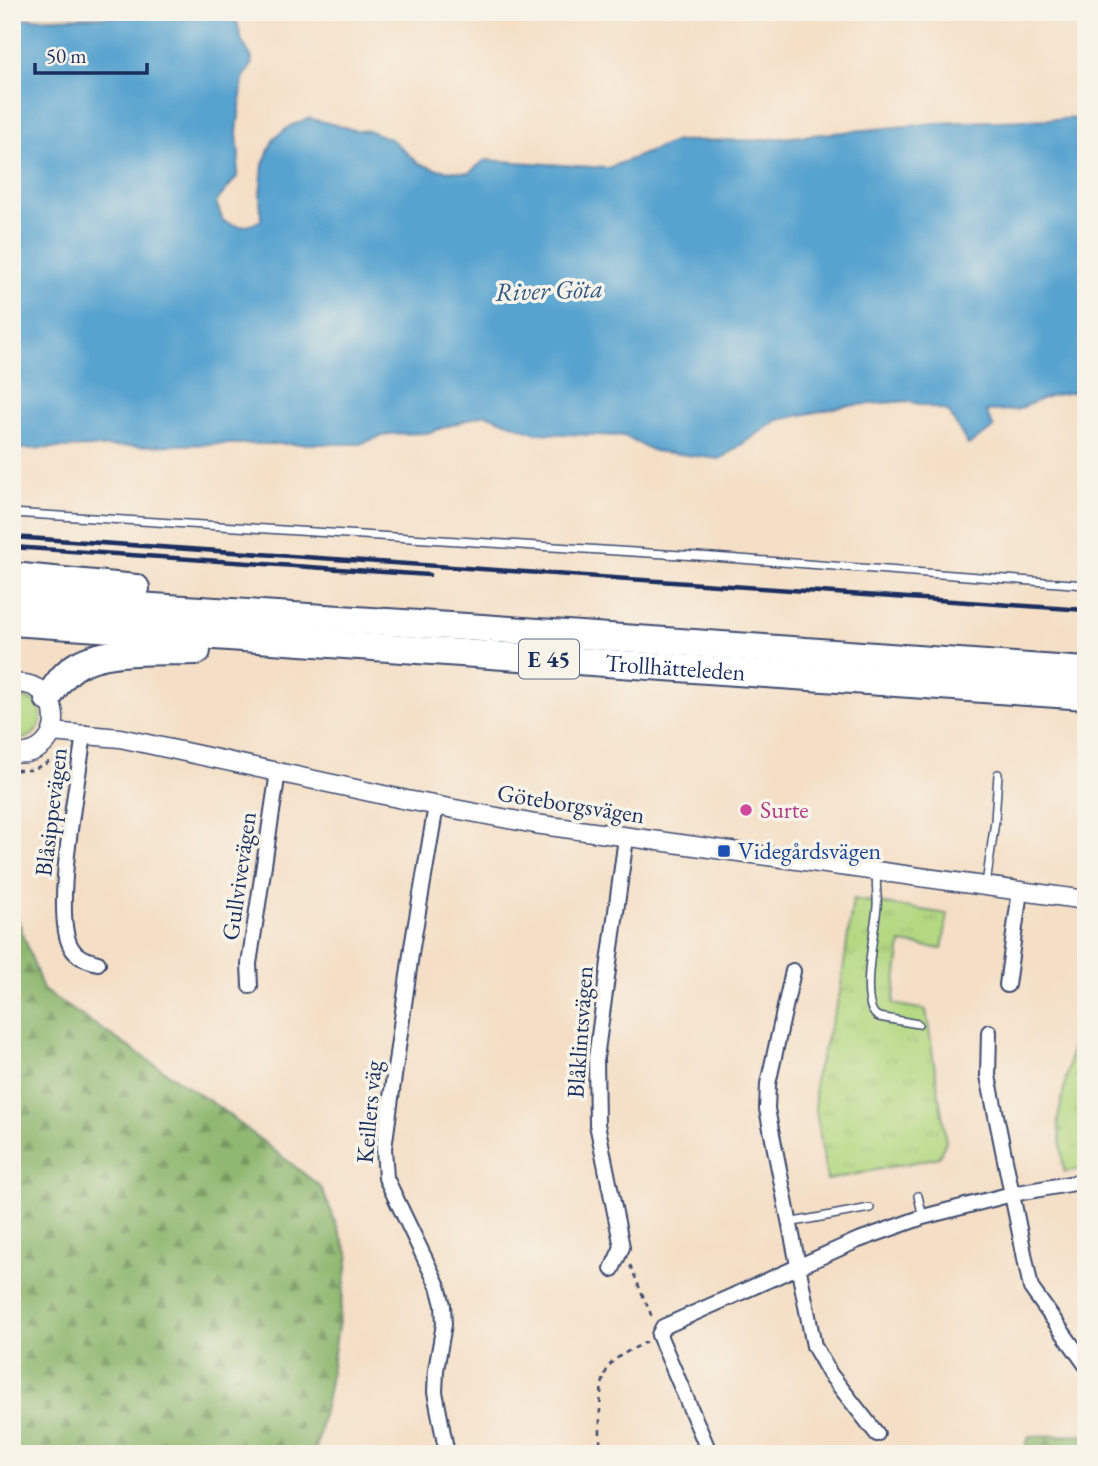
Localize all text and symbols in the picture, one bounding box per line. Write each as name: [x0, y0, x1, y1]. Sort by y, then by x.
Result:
scale bar: [35, 32, 147, 76]
text: 50 m: [46, 42, 87, 69]
water label: River Göta: [494, 271, 604, 309]
road number: E 45: [519, 639, 579, 678]
street label: Trollhätteleden: [604, 647, 747, 688]
street label: Blåsippevägen: [27, 745, 74, 878]
street label: Göteborgsvägen: [495, 777, 647, 831]
place label: Surte: [760, 794, 809, 825]
marker: Surte: [738, 802, 754, 818]
street label: Gullvivevägen: [214, 809, 263, 942]
place label: Videgårdsvägen: [738, 835, 881, 866]
marker: Videgårdsvägen: [716, 843, 732, 859]
street label: Blåklintsvägen: [559, 964, 600, 1099]
street label: Keillers väg: [349, 1059, 388, 1165]

